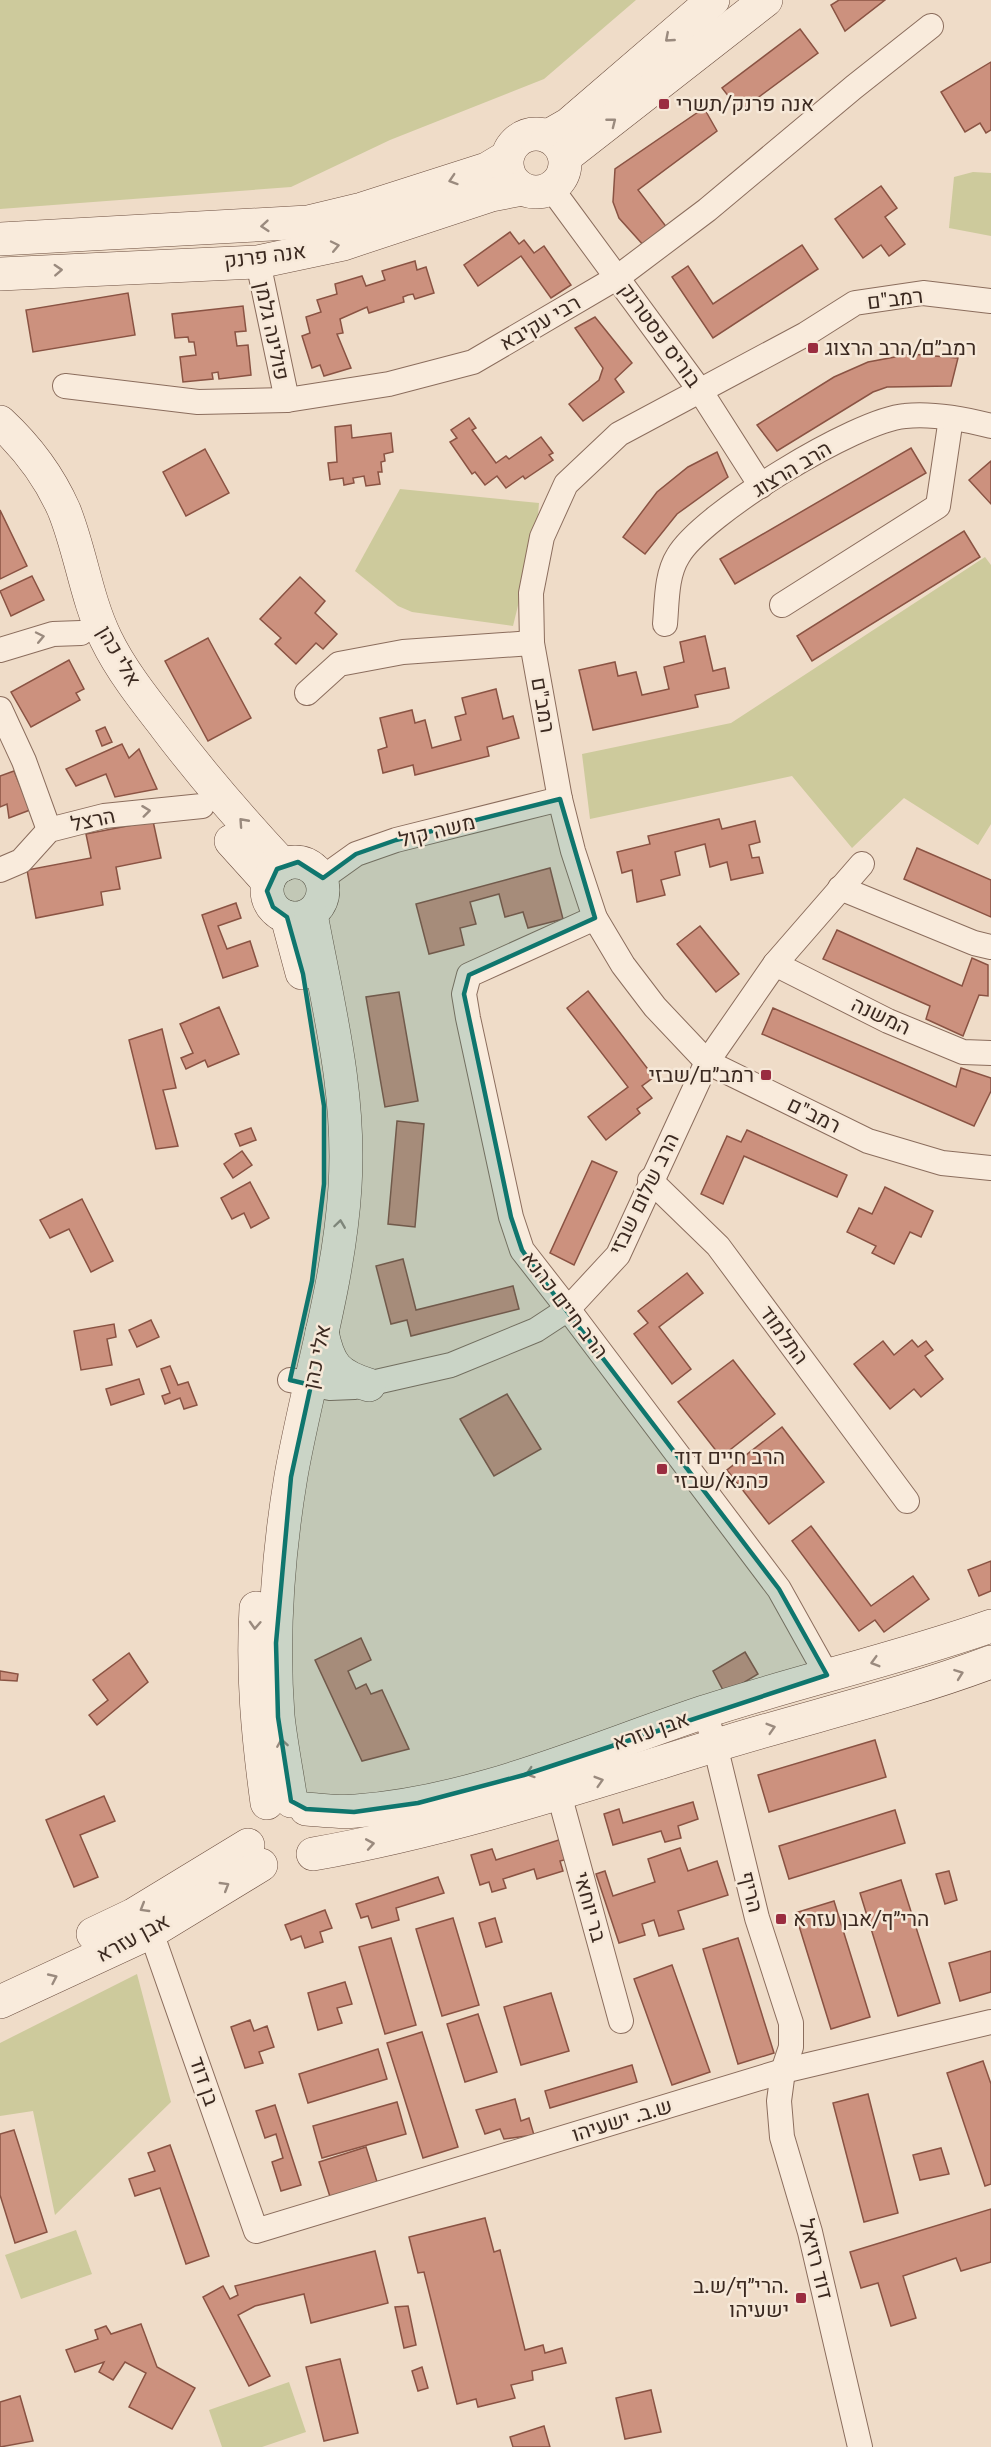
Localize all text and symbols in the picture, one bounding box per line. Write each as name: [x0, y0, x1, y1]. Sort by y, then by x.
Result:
one-way arrow: [665, 31, 676, 42]
place label: אנה פרנק/תשרי: [676, 92, 814, 116]
marker: אנה פרנק/תשרי: [657, 97, 671, 111]
one-way arrow: [605, 119, 616, 130]
one-way arrow: [449, 173, 459, 185]
one-way arrow: [260, 219, 269, 232]
street label: אנה פרנק: [222, 239, 308, 273]
one-way arrow: [330, 240, 340, 253]
one-way arrow: [54, 263, 63, 276]
street label: בוריס פסטרנק: [614, 278, 706, 392]
street label: פולינה גלמן: [250, 280, 294, 382]
street label: רמב"ם: [866, 284, 924, 314]
street label: רבי עקיבא: [495, 290, 585, 356]
place label: רמב״ם/הרב הרצוג: [825, 336, 976, 360]
marker: רמב״ם/הרב הרצוג: [806, 341, 820, 355]
street label: הרב הרצוג: [748, 436, 836, 502]
street label: אלי כהן: [92, 622, 146, 690]
one-way arrow: [34, 631, 44, 644]
street label: רמב"ם: [526, 675, 560, 735]
street label: הרצל: [69, 804, 117, 836]
one-way arrow: [141, 805, 150, 818]
street label: משה קול: [396, 810, 478, 852]
one-way arrow: [239, 818, 250, 829]
street label: המשנה: [848, 992, 914, 1040]
place label: רמב״ם/שבזי: [649, 1063, 754, 1087]
marker: רמב״ם/שבזי: [759, 1068, 773, 1082]
street label: רמב"ם: [784, 1092, 844, 1138]
street label: הרב שלום שבזי: [604, 1129, 684, 1259]
one-way arrow: [334, 1220, 346, 1229]
street label: הרב חיים כהנא: [517, 1247, 613, 1363]
street label: התלמוד: [755, 1301, 813, 1369]
street label: אלי כהן: [298, 1322, 336, 1392]
place label: הרב חיים דוד כהנא/שבזי: [674, 1445, 785, 1493]
marker: הרב חיים דוד כהנא/שבזי: [655, 1462, 669, 1476]
one-way arrow: [249, 1621, 262, 1630]
one-way arrow: [870, 1655, 881, 1667]
one-way arrow: [953, 1669, 964, 1682]
street label: אבן עזרא: [610, 1707, 692, 1755]
one-way arrow: [765, 1723, 776, 1735]
one-way arrow: [277, 1738, 289, 1748]
one-way arrow: [525, 1765, 536, 1778]
one-way arrow: [593, 1776, 604, 1789]
one-way arrow: [365, 1838, 375, 1851]
street label: בר יוחאי: [569, 1869, 611, 1945]
street label: הריף: [734, 1869, 768, 1915]
one-way arrow: [219, 1882, 229, 1894]
one-way arrow: [140, 1901, 150, 1913]
place label: הרי״ף/אבן עזרא: [793, 1907, 929, 1931]
street label: אבן עזרא: [92, 1909, 174, 1967]
marker: הרי״ף/אבן עזרא: [774, 1912, 788, 1926]
one-way arrow: [47, 1974, 58, 1986]
street label: בן דוד: [184, 2053, 224, 2109]
street label: ש.ב. ישעיהו: [569, 2093, 675, 2147]
street label: דוד רזיאל: [794, 2216, 838, 2302]
place label: הרי״ף/ש.ב. ישעיהו: [693, 2274, 789, 2322]
marker: הרי״ף/ש.ב. ישעיהו: [794, 2291, 808, 2305]

